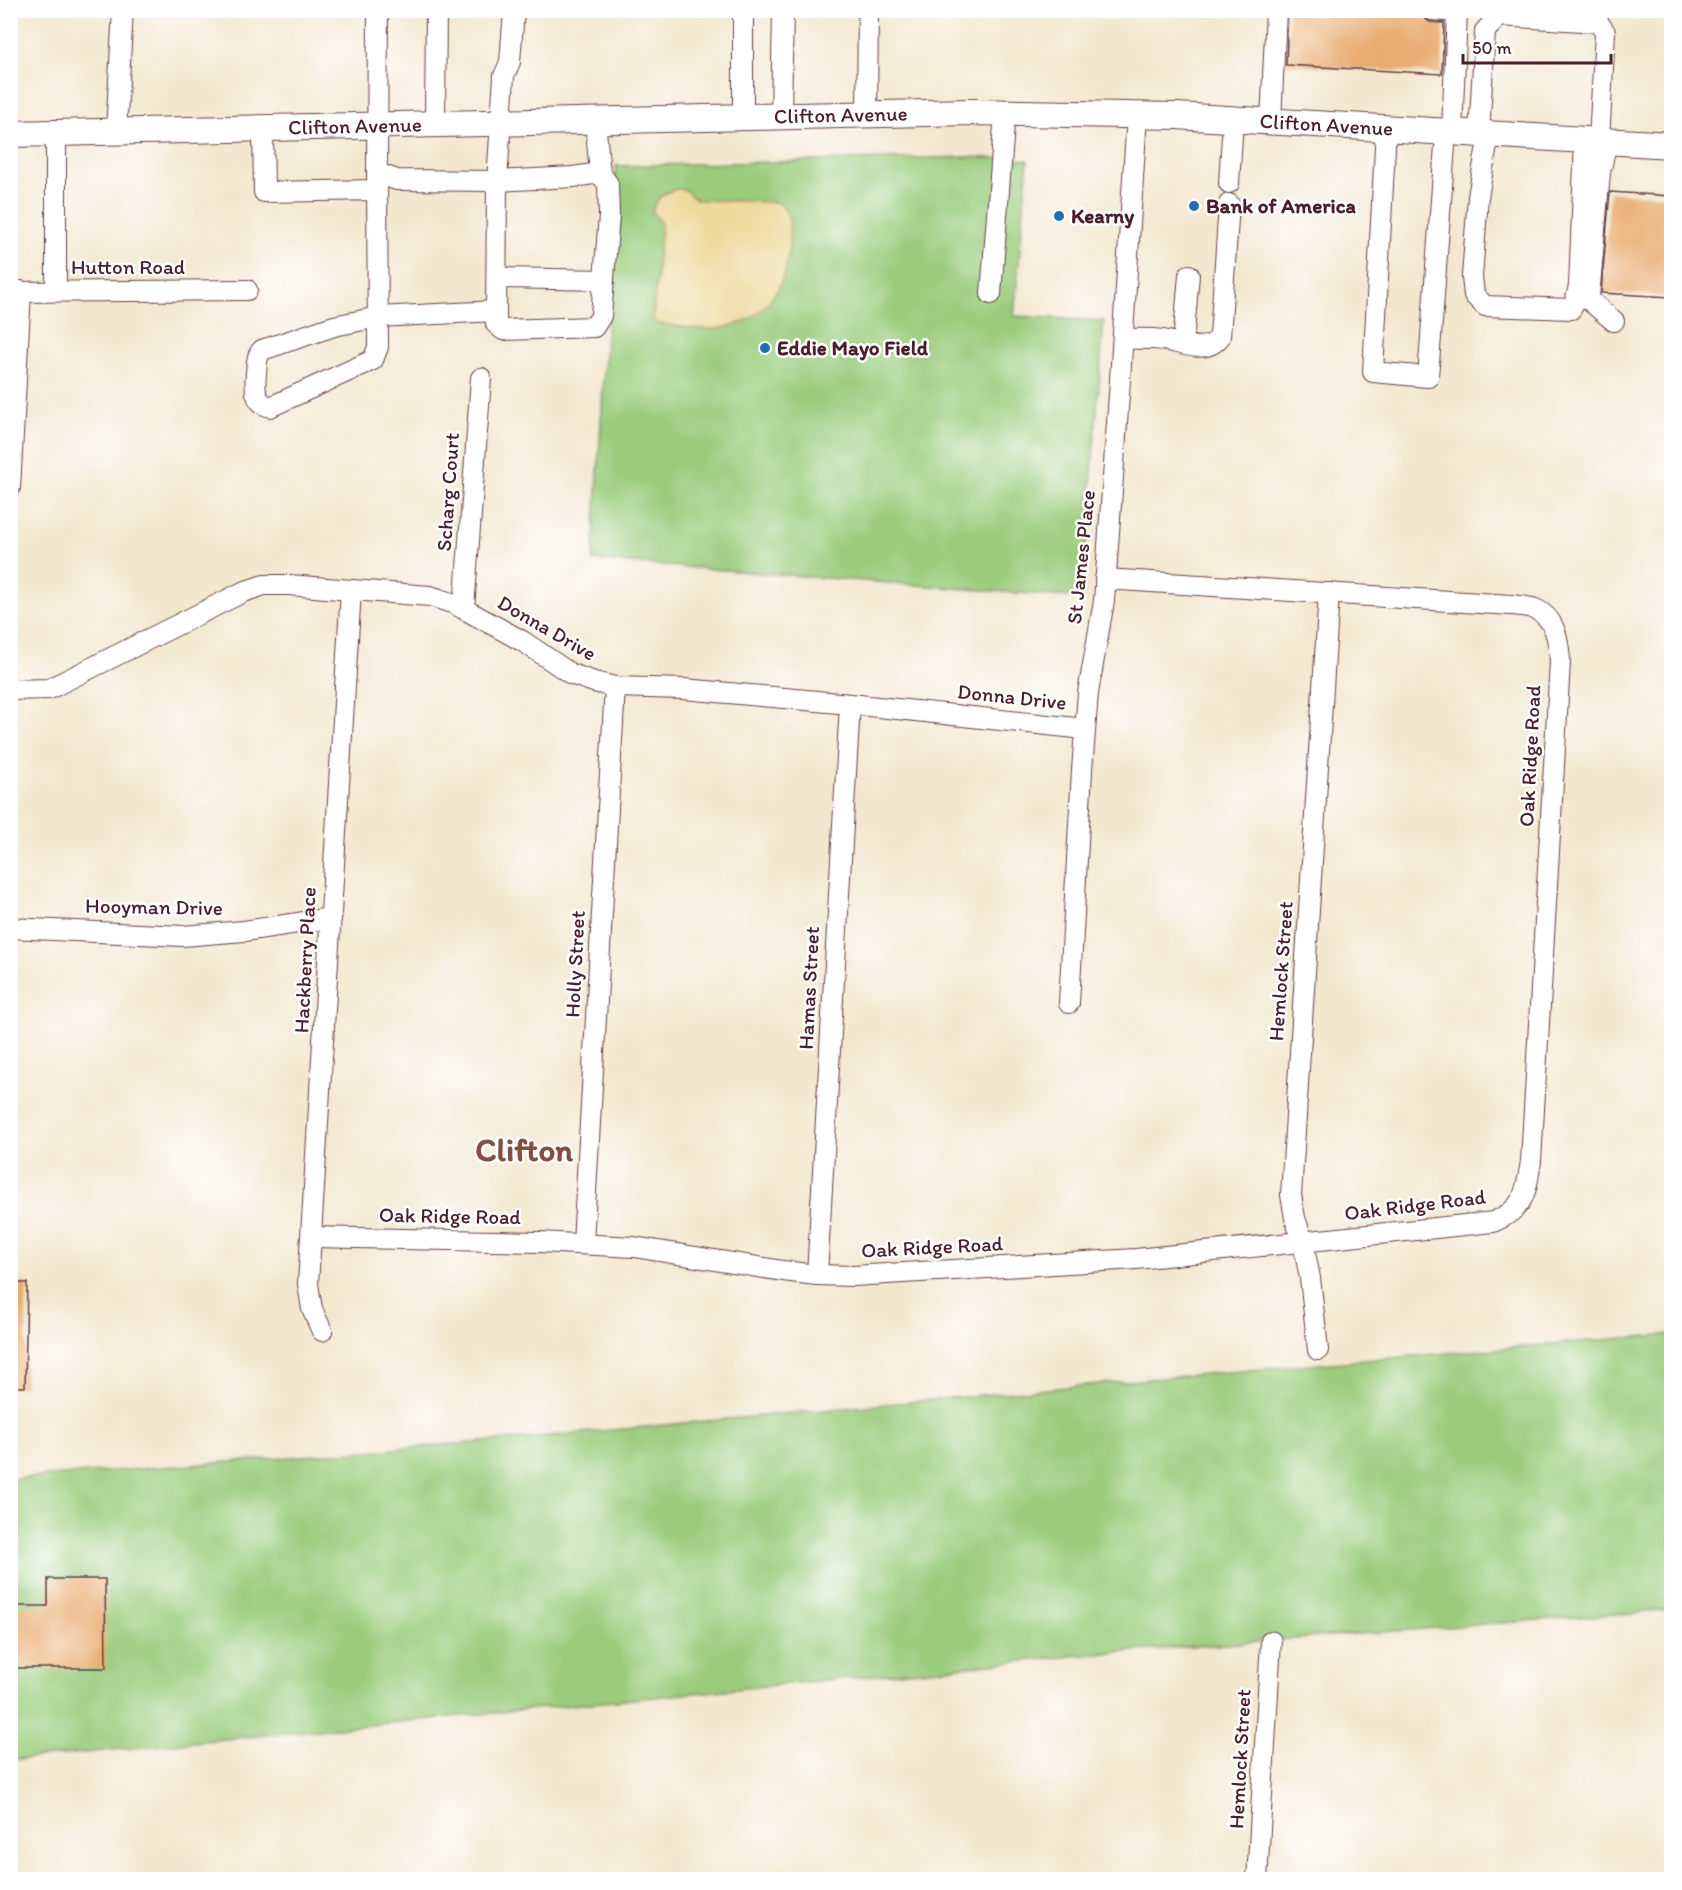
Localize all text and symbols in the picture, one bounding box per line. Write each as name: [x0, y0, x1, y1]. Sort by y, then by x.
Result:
scale bar: [1463, 27, 1612, 65]
text: 50 m: [1472, 37, 1512, 59]
street label: Clifton Avenue: [774, 100, 908, 128]
street label: Clifton Avenue: [1259, 108, 1394, 141]
street label: Clifton Avenue: [288, 112, 422, 140]
place label: Bank of America: [1206, 193, 1357, 218]
marker: Bank of America: [1187, 199, 1201, 213]
place label: Kearny: [1071, 203, 1135, 229]
marker: Kearny: [1052, 209, 1066, 223]
street label: Hutton Road: [71, 254, 185, 279]
place label: Eddie Mayo Field: [777, 335, 929, 361]
marker: Eddie Mayo Field: [758, 341, 772, 355]
street label: Scharg Court: [431, 432, 464, 552]
street label: St James Place: [1061, 489, 1100, 625]
street label: Donna Drive: [494, 589, 601, 666]
street label: Donna Drive: [956, 678, 1068, 715]
street label: Oak Ridge Road: [1513, 684, 1546, 828]
street label: Hackberry Place: [288, 886, 321, 1034]
street label: Hooyman Drive: [85, 893, 223, 920]
street label: Hemlock Street: [1263, 900, 1298, 1042]
street label: Holly Street: [559, 910, 590, 1018]
street label: Hamas Street: [793, 925, 824, 1050]
district label: Clifton: [475, 1130, 573, 1169]
street label: Oak Ridge Road: [1343, 1183, 1487, 1226]
street label: Oak Ridge Road: [379, 1202, 522, 1229]
street label: Oak Ridge Road: [860, 1230, 1004, 1263]
street label: Hemlock Street: [1223, 1688, 1256, 1830]

